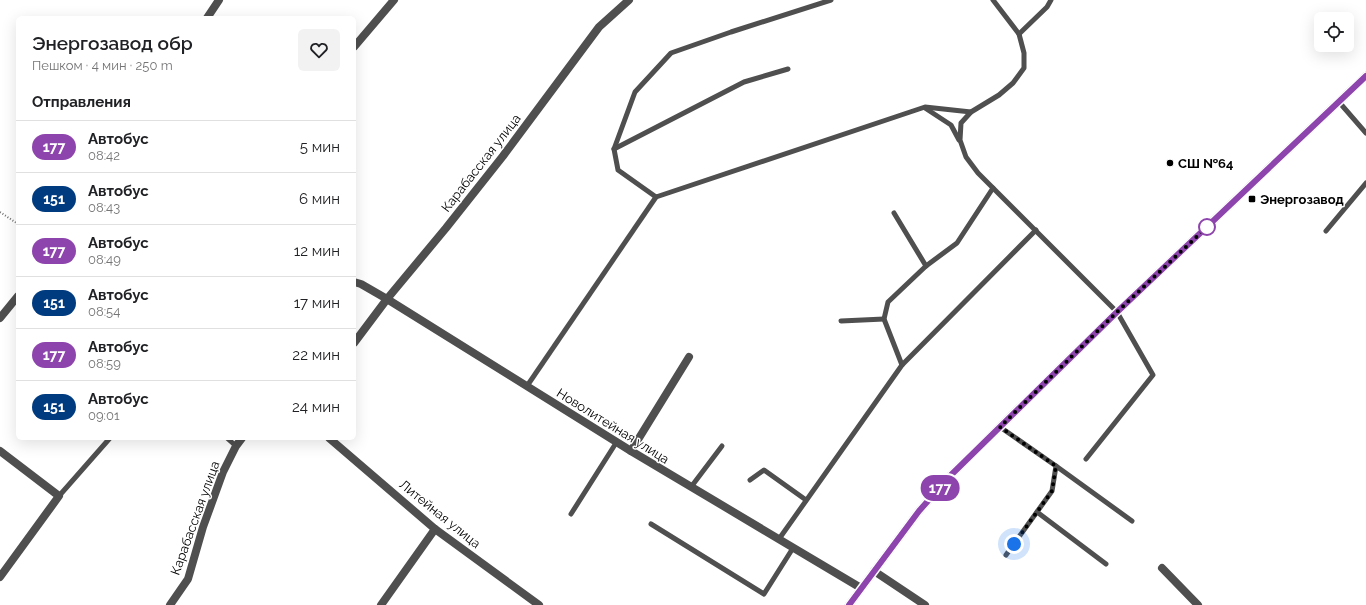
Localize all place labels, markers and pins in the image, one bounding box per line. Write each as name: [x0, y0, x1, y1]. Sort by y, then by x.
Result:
place label: СШ №64: [1178, 156, 1233, 171]
marker: СШ №64: [1165, 158, 1175, 168]
place label: Энергозавод: [1260, 192, 1344, 207]
marker: Энергозавод: [1247, 194, 1257, 204]
unlabelled marker: [1198, 218, 1216, 236]

